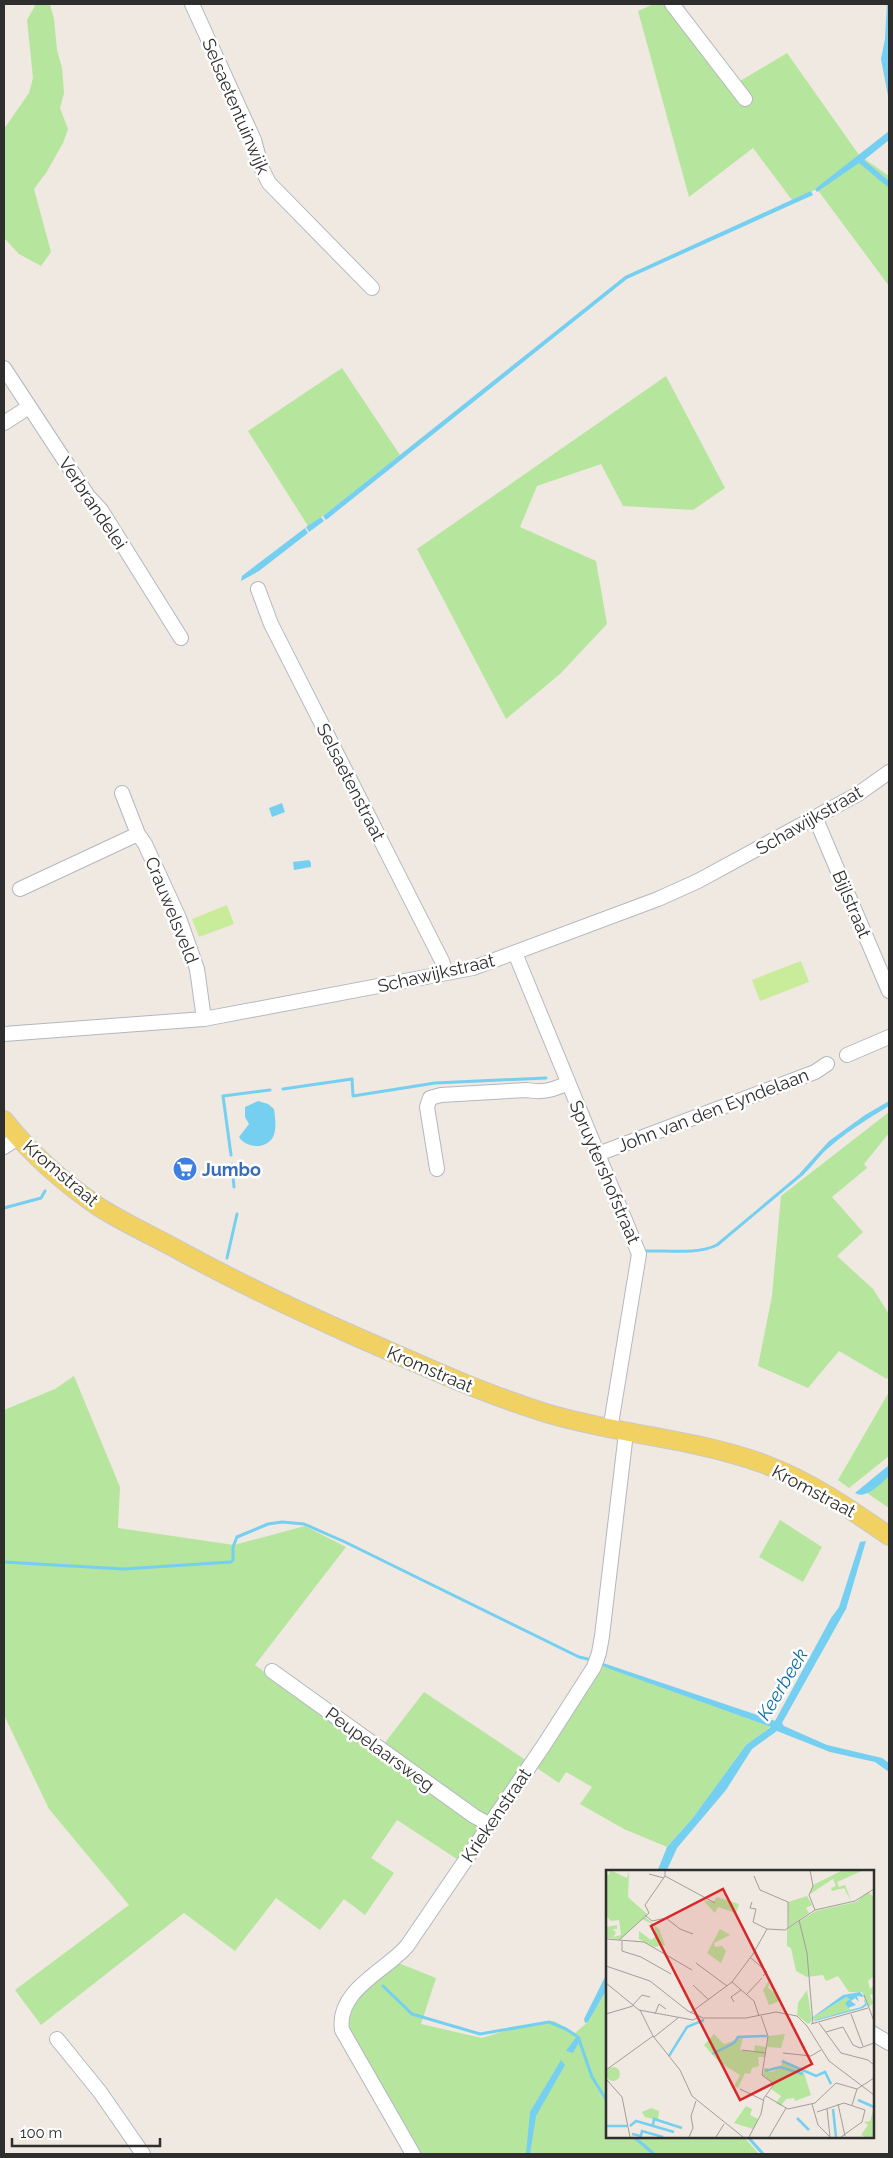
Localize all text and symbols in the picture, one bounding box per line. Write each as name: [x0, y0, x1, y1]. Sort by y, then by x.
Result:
street label: Selsaetentuinwijk: [198, 35, 274, 177]
street label: Verbrandelei: [54, 453, 132, 553]
street label: Selsaetenstraat: [312, 720, 390, 844]
street label: Schawijkstraat: [752, 781, 866, 859]
street label: Crauwelsveld: [141, 854, 203, 966]
street label: Bijlstraat: [828, 867, 876, 941]
street label: Schawijkstraat: [375, 949, 497, 997]
street label: John van den Eyndelaan: [614, 1064, 812, 1156]
street label: Spruytershofstraat: [565, 1097, 645, 1247]
street label: Kromstraat: [19, 1136, 103, 1210]
supermarket icon: Jumbo: [172, 1156, 198, 1182]
place label: Jumbo: [202, 1159, 261, 1180]
street label: Kromstraat: [384, 1341, 476, 1397]
street label: Kromstraat: [769, 1460, 859, 1522]
water label: Keerbeek: [752, 1644, 812, 1724]
street label: Peupelaarsweg: [322, 1703, 438, 1795]
street label: Kriekenstraat: [457, 1764, 535, 1866]
inset map: [606, 1870, 873, 2138]
scale bar: [12, 2116, 160, 2148]
text: 100 m: [20, 2124, 62, 2142]

